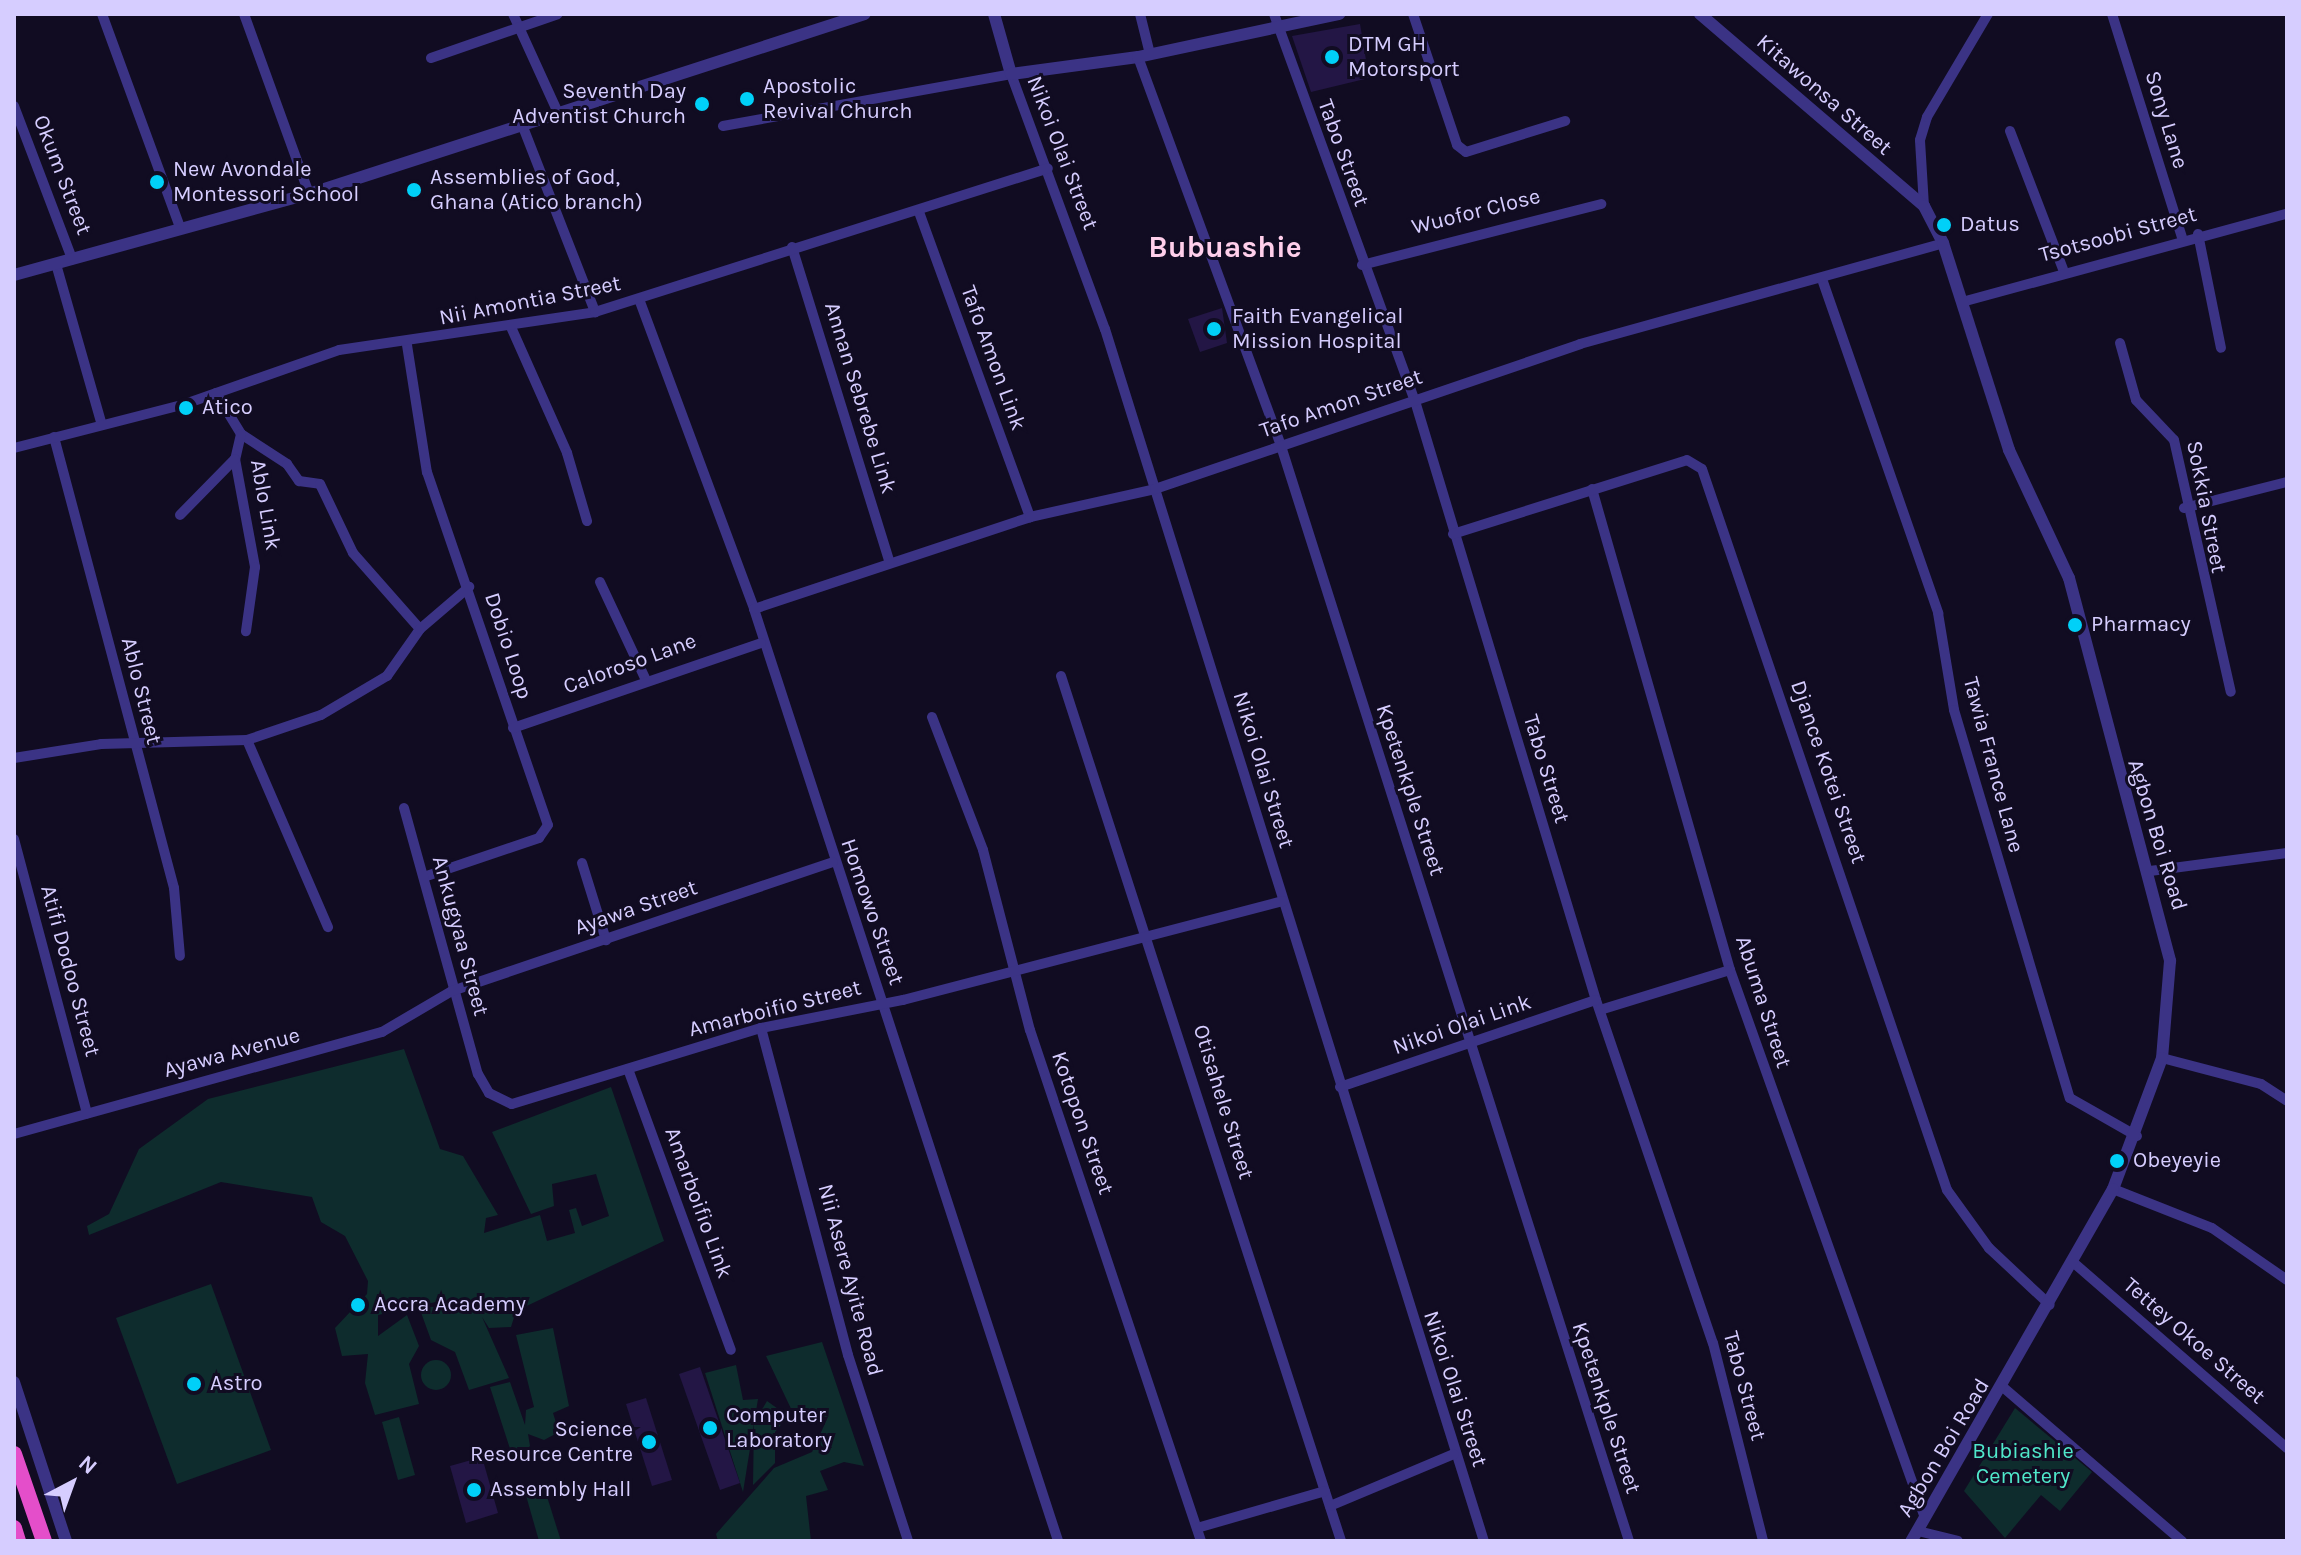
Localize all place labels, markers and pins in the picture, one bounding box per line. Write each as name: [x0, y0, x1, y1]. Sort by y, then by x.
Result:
place label: DTM GH Motorsport: [1348, 31, 1460, 82]
marker: DTM GH Motorsport: [1323, 48, 1341, 66]
place label: Apostolic Revival Church: [763, 73, 913, 124]
place label: Seventh Day Adventist Church: [512, 78, 686, 130]
marker: Apostolic Revival Church: [738, 90, 756, 108]
marker: Seventh Day Adventist Church: [693, 95, 711, 113]
place label: New Avondale Montessori School: [173, 156, 360, 208]
place label: Assemblies of God, Ghana (Atico branch): [430, 164, 643, 216]
marker: New Avondale Montessori School: [148, 173, 166, 191]
marker: Assemblies of God, Ghana (Atico branch): [405, 181, 423, 199]
place label: Datus: [1960, 212, 2020, 238]
marker: Datus: [1935, 216, 1953, 234]
place label: Faith Evangelical Mission Hospital: [1232, 303, 1403, 354]
marker: Faith Evangelical Mission Hospital: [1203, 318, 1225, 340]
place label: Atico: [202, 395, 253, 421]
marker: Atico: [177, 399, 195, 417]
place label: Pharmacy: [2091, 612, 2191, 638]
marker: Pharmacy: [2066, 616, 2084, 634]
place label: Obeyeyie: [2133, 1148, 2221, 1174]
marker: Obeyeyie: [2108, 1152, 2126, 1170]
place label: Accra Academy: [374, 1292, 526, 1318]
marker: Accra Academy: [349, 1296, 367, 1314]
place label: Astro: [210, 1371, 262, 1397]
marker: Astro: [185, 1375, 203, 1393]
place label: Computer Laboratory: [726, 1402, 832, 1454]
place label: Science Resource Centre: [470, 1416, 633, 1468]
marker: Computer Laboratory: [701, 1419, 719, 1437]
marker: Science Resource Centre: [640, 1433, 658, 1451]
place label: Assembly Hall: [490, 1477, 631, 1503]
marker: Assembly Hall: [465, 1481, 483, 1499]

